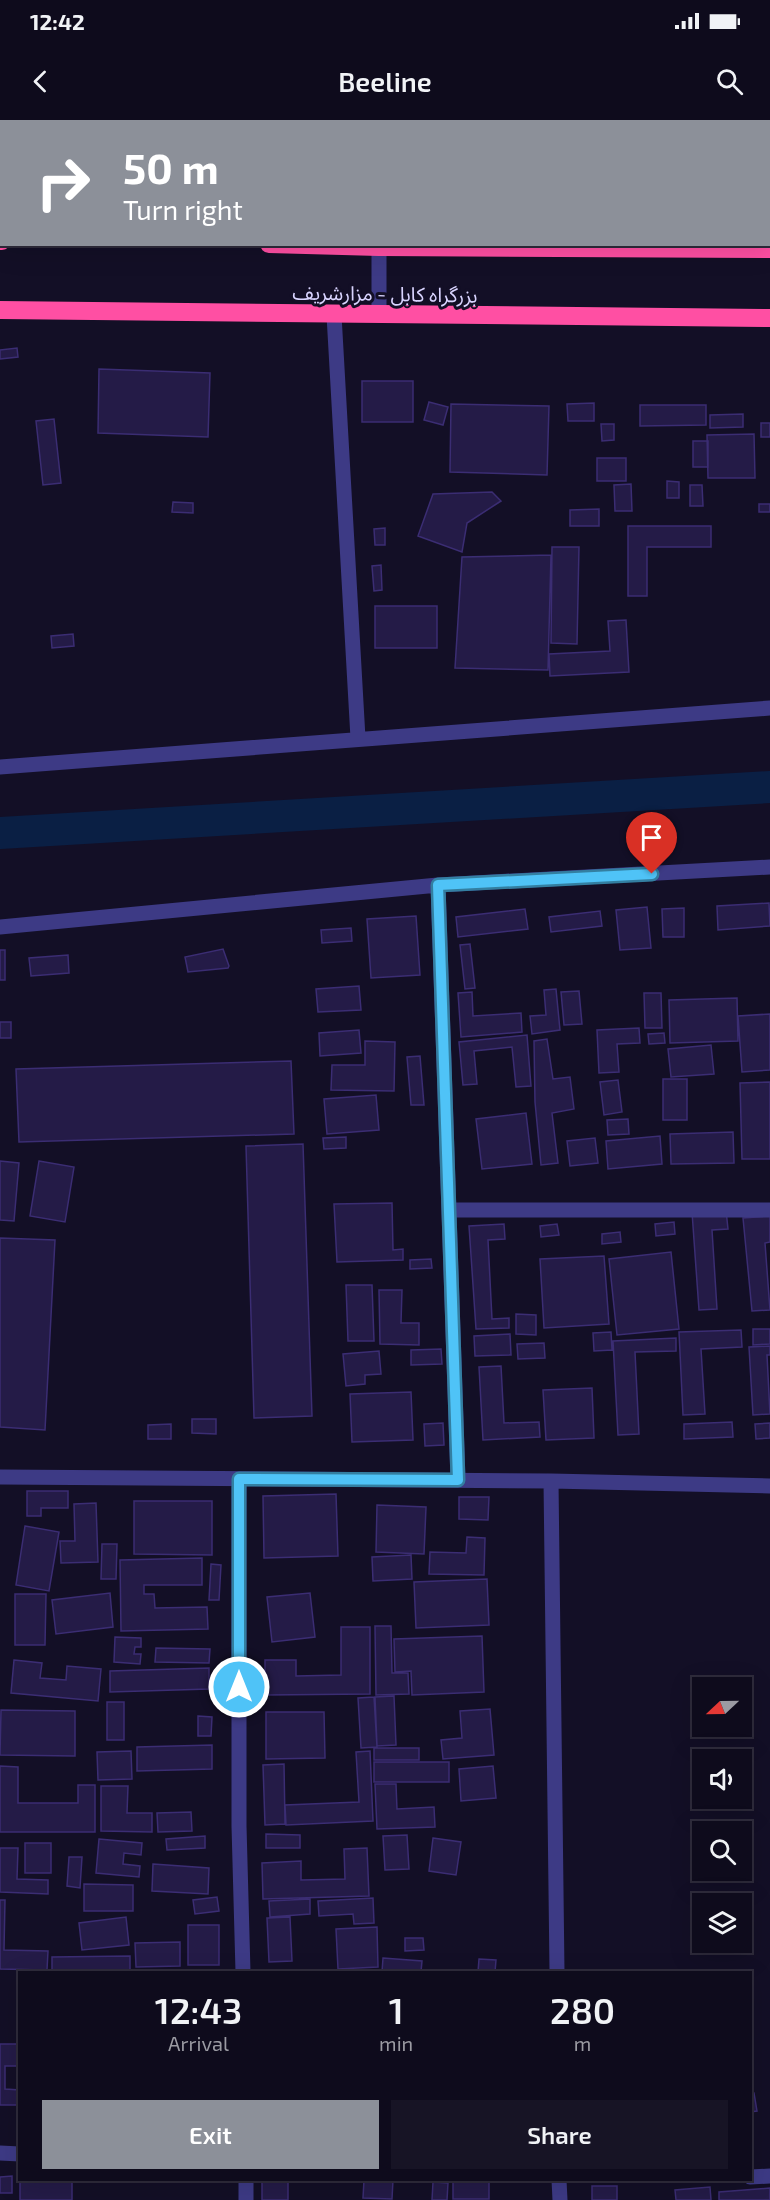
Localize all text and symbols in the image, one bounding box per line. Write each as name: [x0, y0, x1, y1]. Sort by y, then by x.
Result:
text: 12:42: [30, 8, 85, 34]
icon: back: [24, 65, 57, 98]
text: Beeline: [338, 65, 432, 97]
icon: search: [713, 65, 746, 98]
text: 50 m: [123, 142, 219, 192]
icon: right: [24, 144, 102, 222]
text: Turn right: [123, 193, 243, 225]
street label: بزرگراه کابل - مزارشریف: [292, 279, 478, 308]
pin: [626, 812, 677, 874]
icon: arrive: [635, 821, 668, 854]
position arrow: [207, 1655, 271, 1719]
north arrow: [692, 1677, 752, 1737]
map controls: [692, 1677, 752, 1953]
button: sound: [692, 1749, 752, 1809]
button: search: [692, 1821, 752, 1881]
button: layers: [692, 1893, 752, 1953]
text: 12:43: [155, 1988, 242, 2031]
text: 1: [389, 1988, 404, 2031]
text: 280: [550, 1988, 615, 2031]
text: Arrival: [168, 2031, 229, 2055]
text: min: [379, 2031, 413, 2055]
text: m: [574, 2031, 591, 2055]
button: Exit: [42, 2100, 379, 2169]
button: Share: [391, 2100, 728, 2169]

